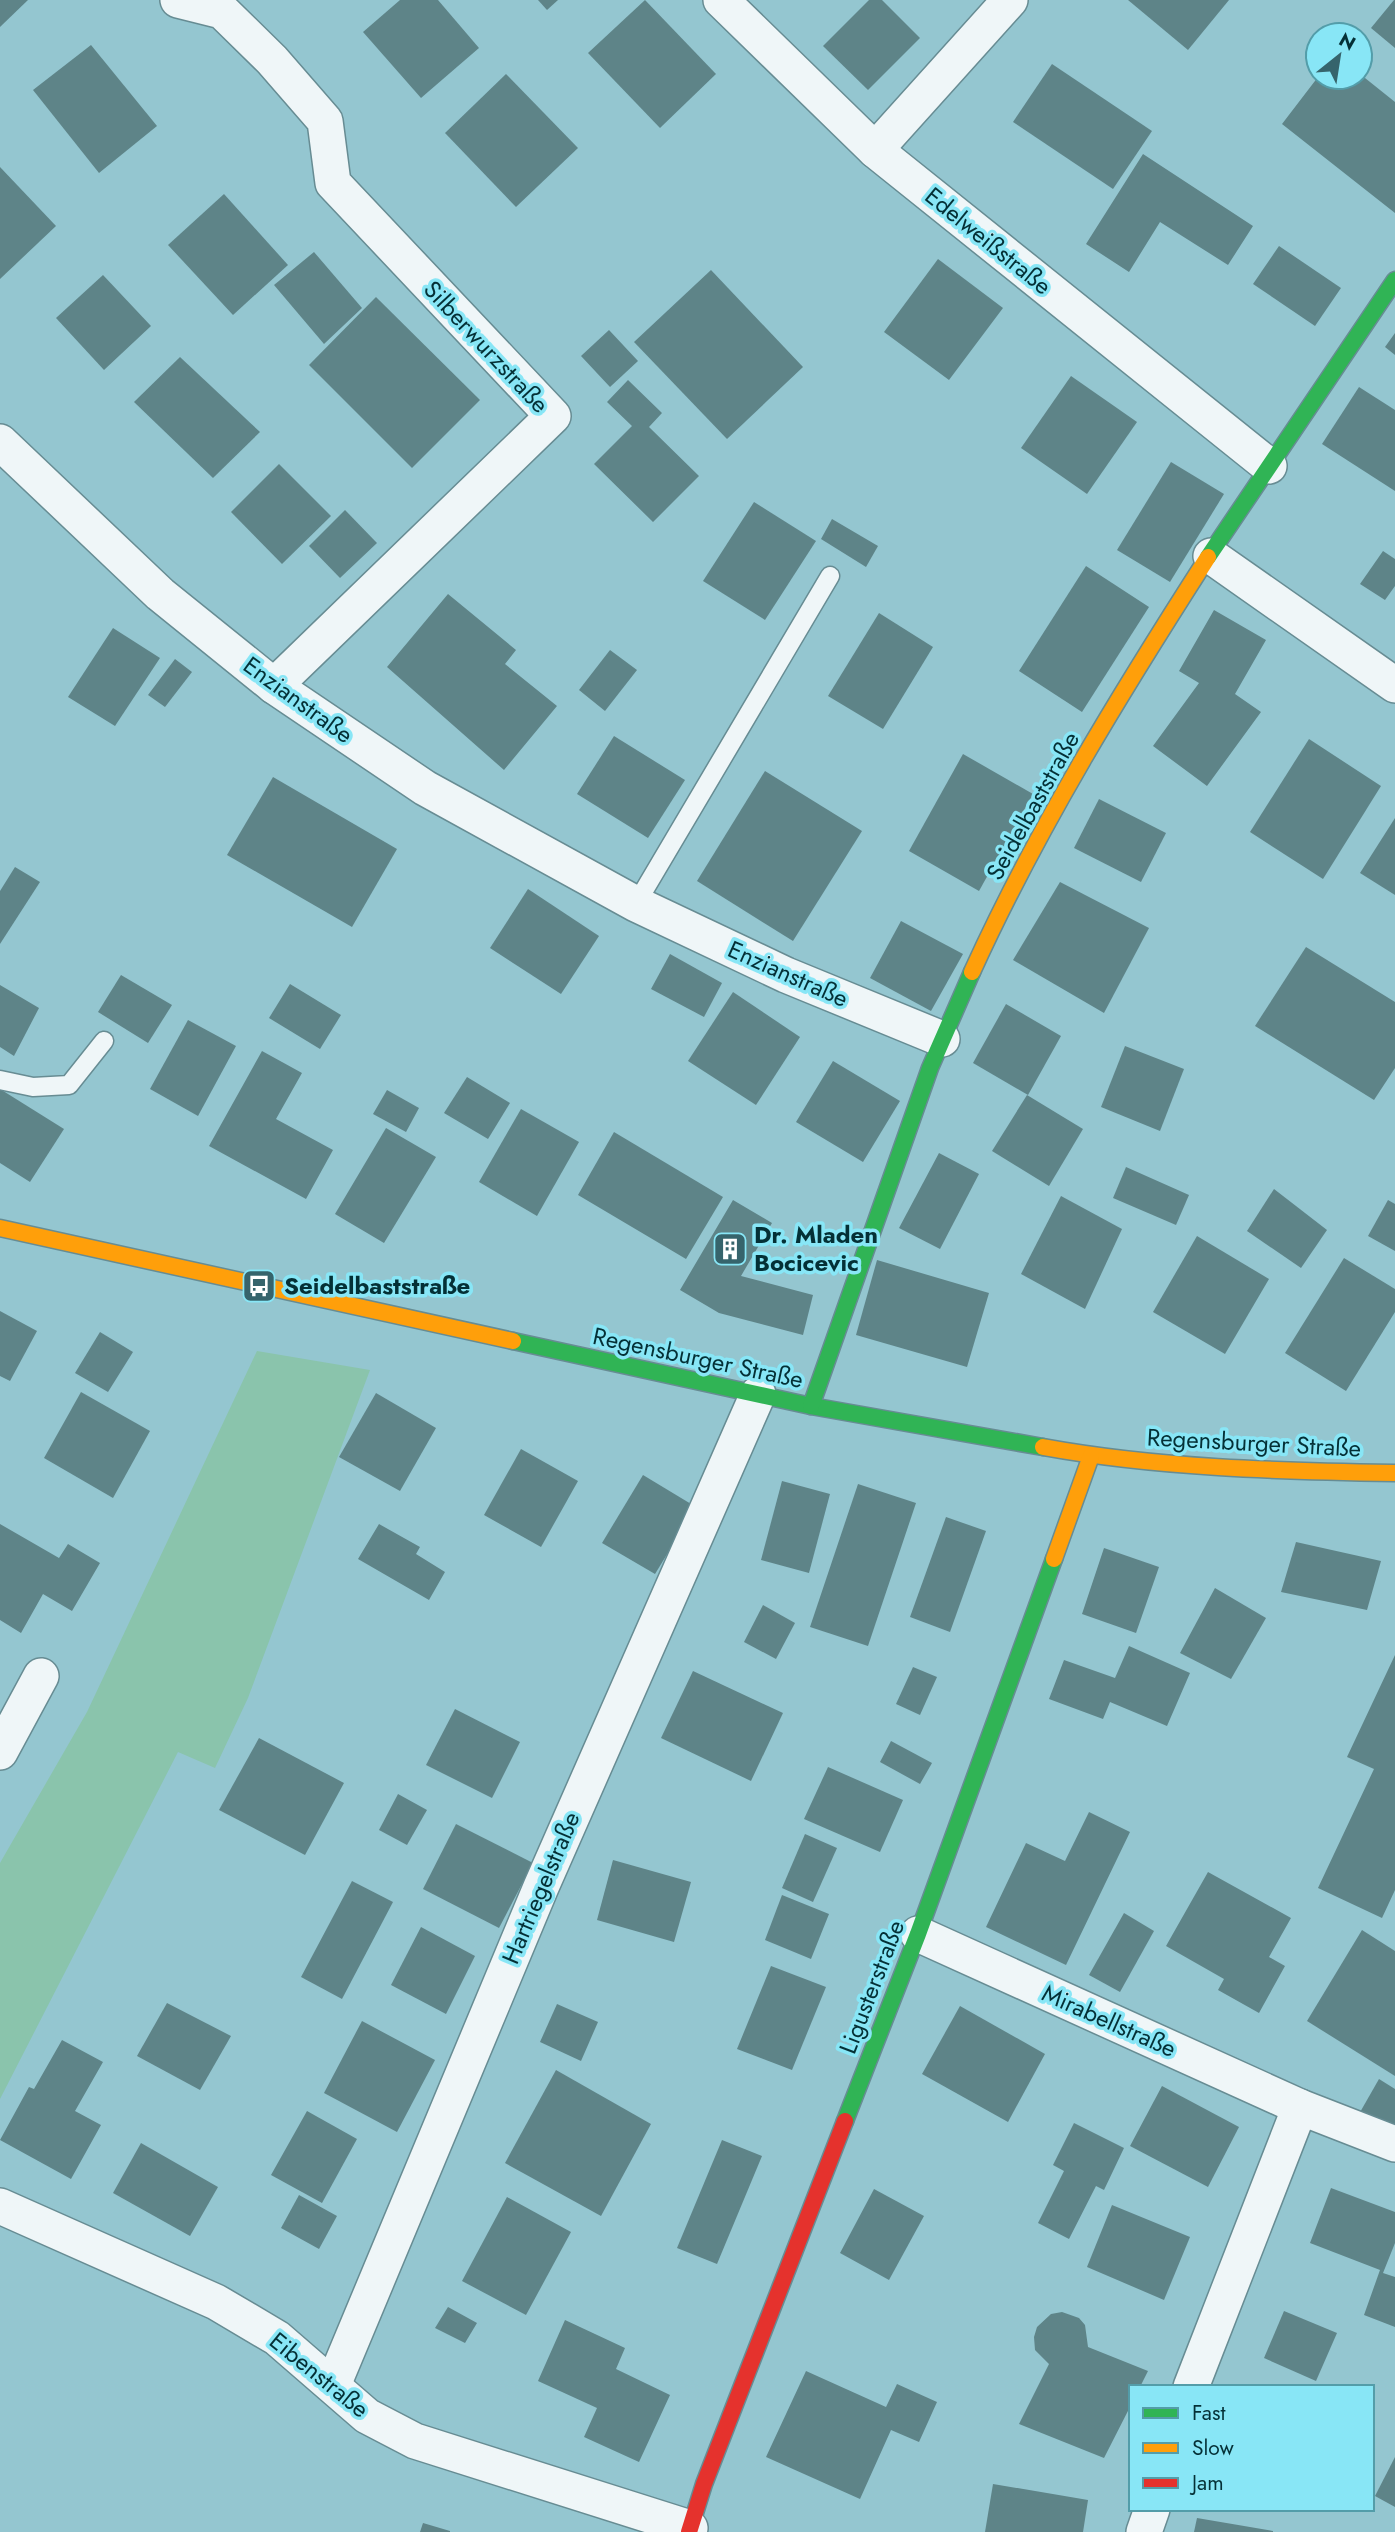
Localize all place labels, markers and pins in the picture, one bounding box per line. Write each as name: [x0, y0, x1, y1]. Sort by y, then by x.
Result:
place label: Dr. Mladen Bocicevic: [754, 1217, 878, 1280]
building icon: Dr. Mladen Bocicevic: [711, 1230, 749, 1268]
bus stop icon: Seidelbaststraße: [240, 1267, 278, 1305]
place label: Seidelbaststraße: [284, 1268, 470, 1303]

